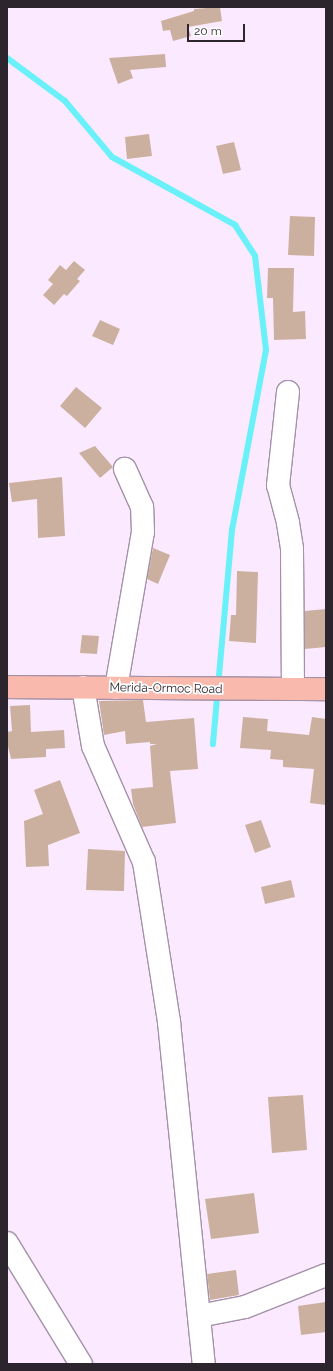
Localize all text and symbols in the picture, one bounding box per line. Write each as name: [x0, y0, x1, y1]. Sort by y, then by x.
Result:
scale bar: [189, 16, 247, 42]
text: 20 m: [194, 24, 222, 38]
street label: Merida-Ormoc Road: [109, 681, 223, 697]

